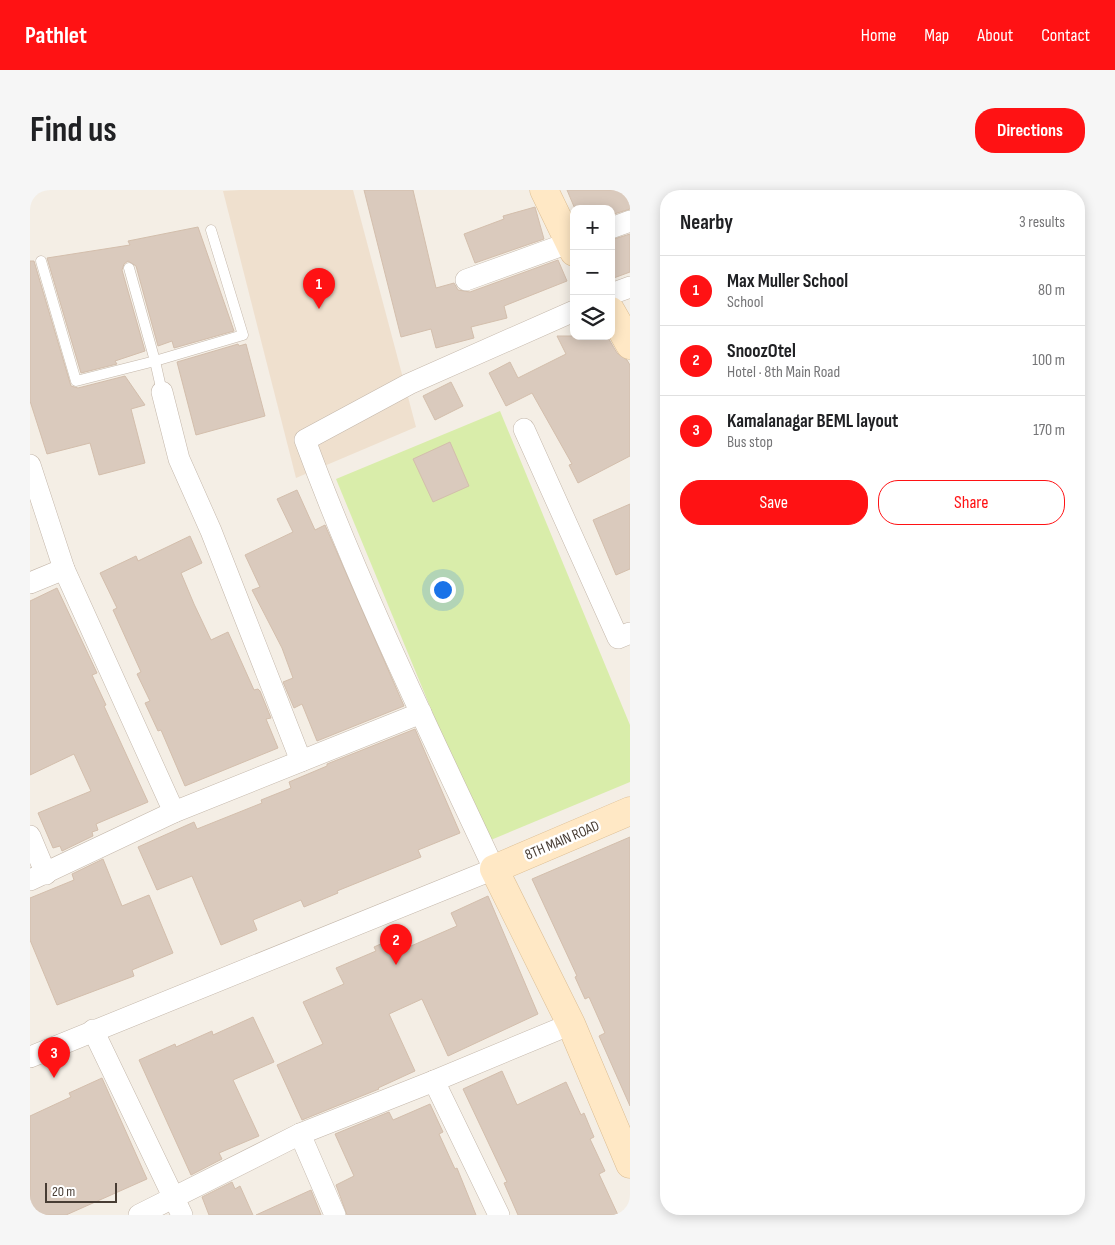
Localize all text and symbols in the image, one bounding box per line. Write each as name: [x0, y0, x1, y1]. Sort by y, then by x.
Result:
text: Pathlet: [25, 21, 87, 50]
text: Home: [861, 25, 896, 46]
text: Map: [924, 25, 949, 46]
text: About: [977, 25, 1013, 46]
text: Contact: [1041, 25, 1090, 46]
button: Directions: [975, 108, 1085, 153]
text: Find us: [30, 109, 117, 152]
map controls: [570, 205, 615, 340]
button: +: [570, 205, 615, 250]
text: Nearby: [680, 210, 733, 235]
text: 3 results: [1019, 213, 1065, 232]
button: −: [570, 250, 615, 295]
pin: 1: [303, 268, 335, 309]
text: Max Muller School: [727, 270, 848, 293]
text: 1: [693, 281, 699, 300]
text: 80 m: [1038, 281, 1065, 300]
text: School: [727, 293, 763, 312]
button: layers: [570, 295, 615, 340]
text: SnoozOtel: [727, 340, 796, 363]
text: 2: [692, 351, 700, 370]
text: 100 m: [1032, 351, 1065, 370]
text: Hotel · 8th Main Road: [727, 363, 840, 382]
text: Kamalanagar BEML layout: [727, 410, 898, 433]
text: 3: [692, 421, 700, 440]
text: 170 m: [1033, 421, 1065, 440]
text: Bus stop: [727, 433, 773, 452]
button: Save: [680, 480, 868, 525]
button: Share: [878, 480, 1065, 525]
your location: [430, 577, 456, 603]
street label: 8TH MAIN ROAD: [522, 816, 602, 865]
pin: 2: [380, 924, 412, 965]
pin: 3: [38, 1037, 70, 1078]
scale bar: [45, 1180, 118, 1203]
text: 20 m: [52, 1183, 75, 1200]

